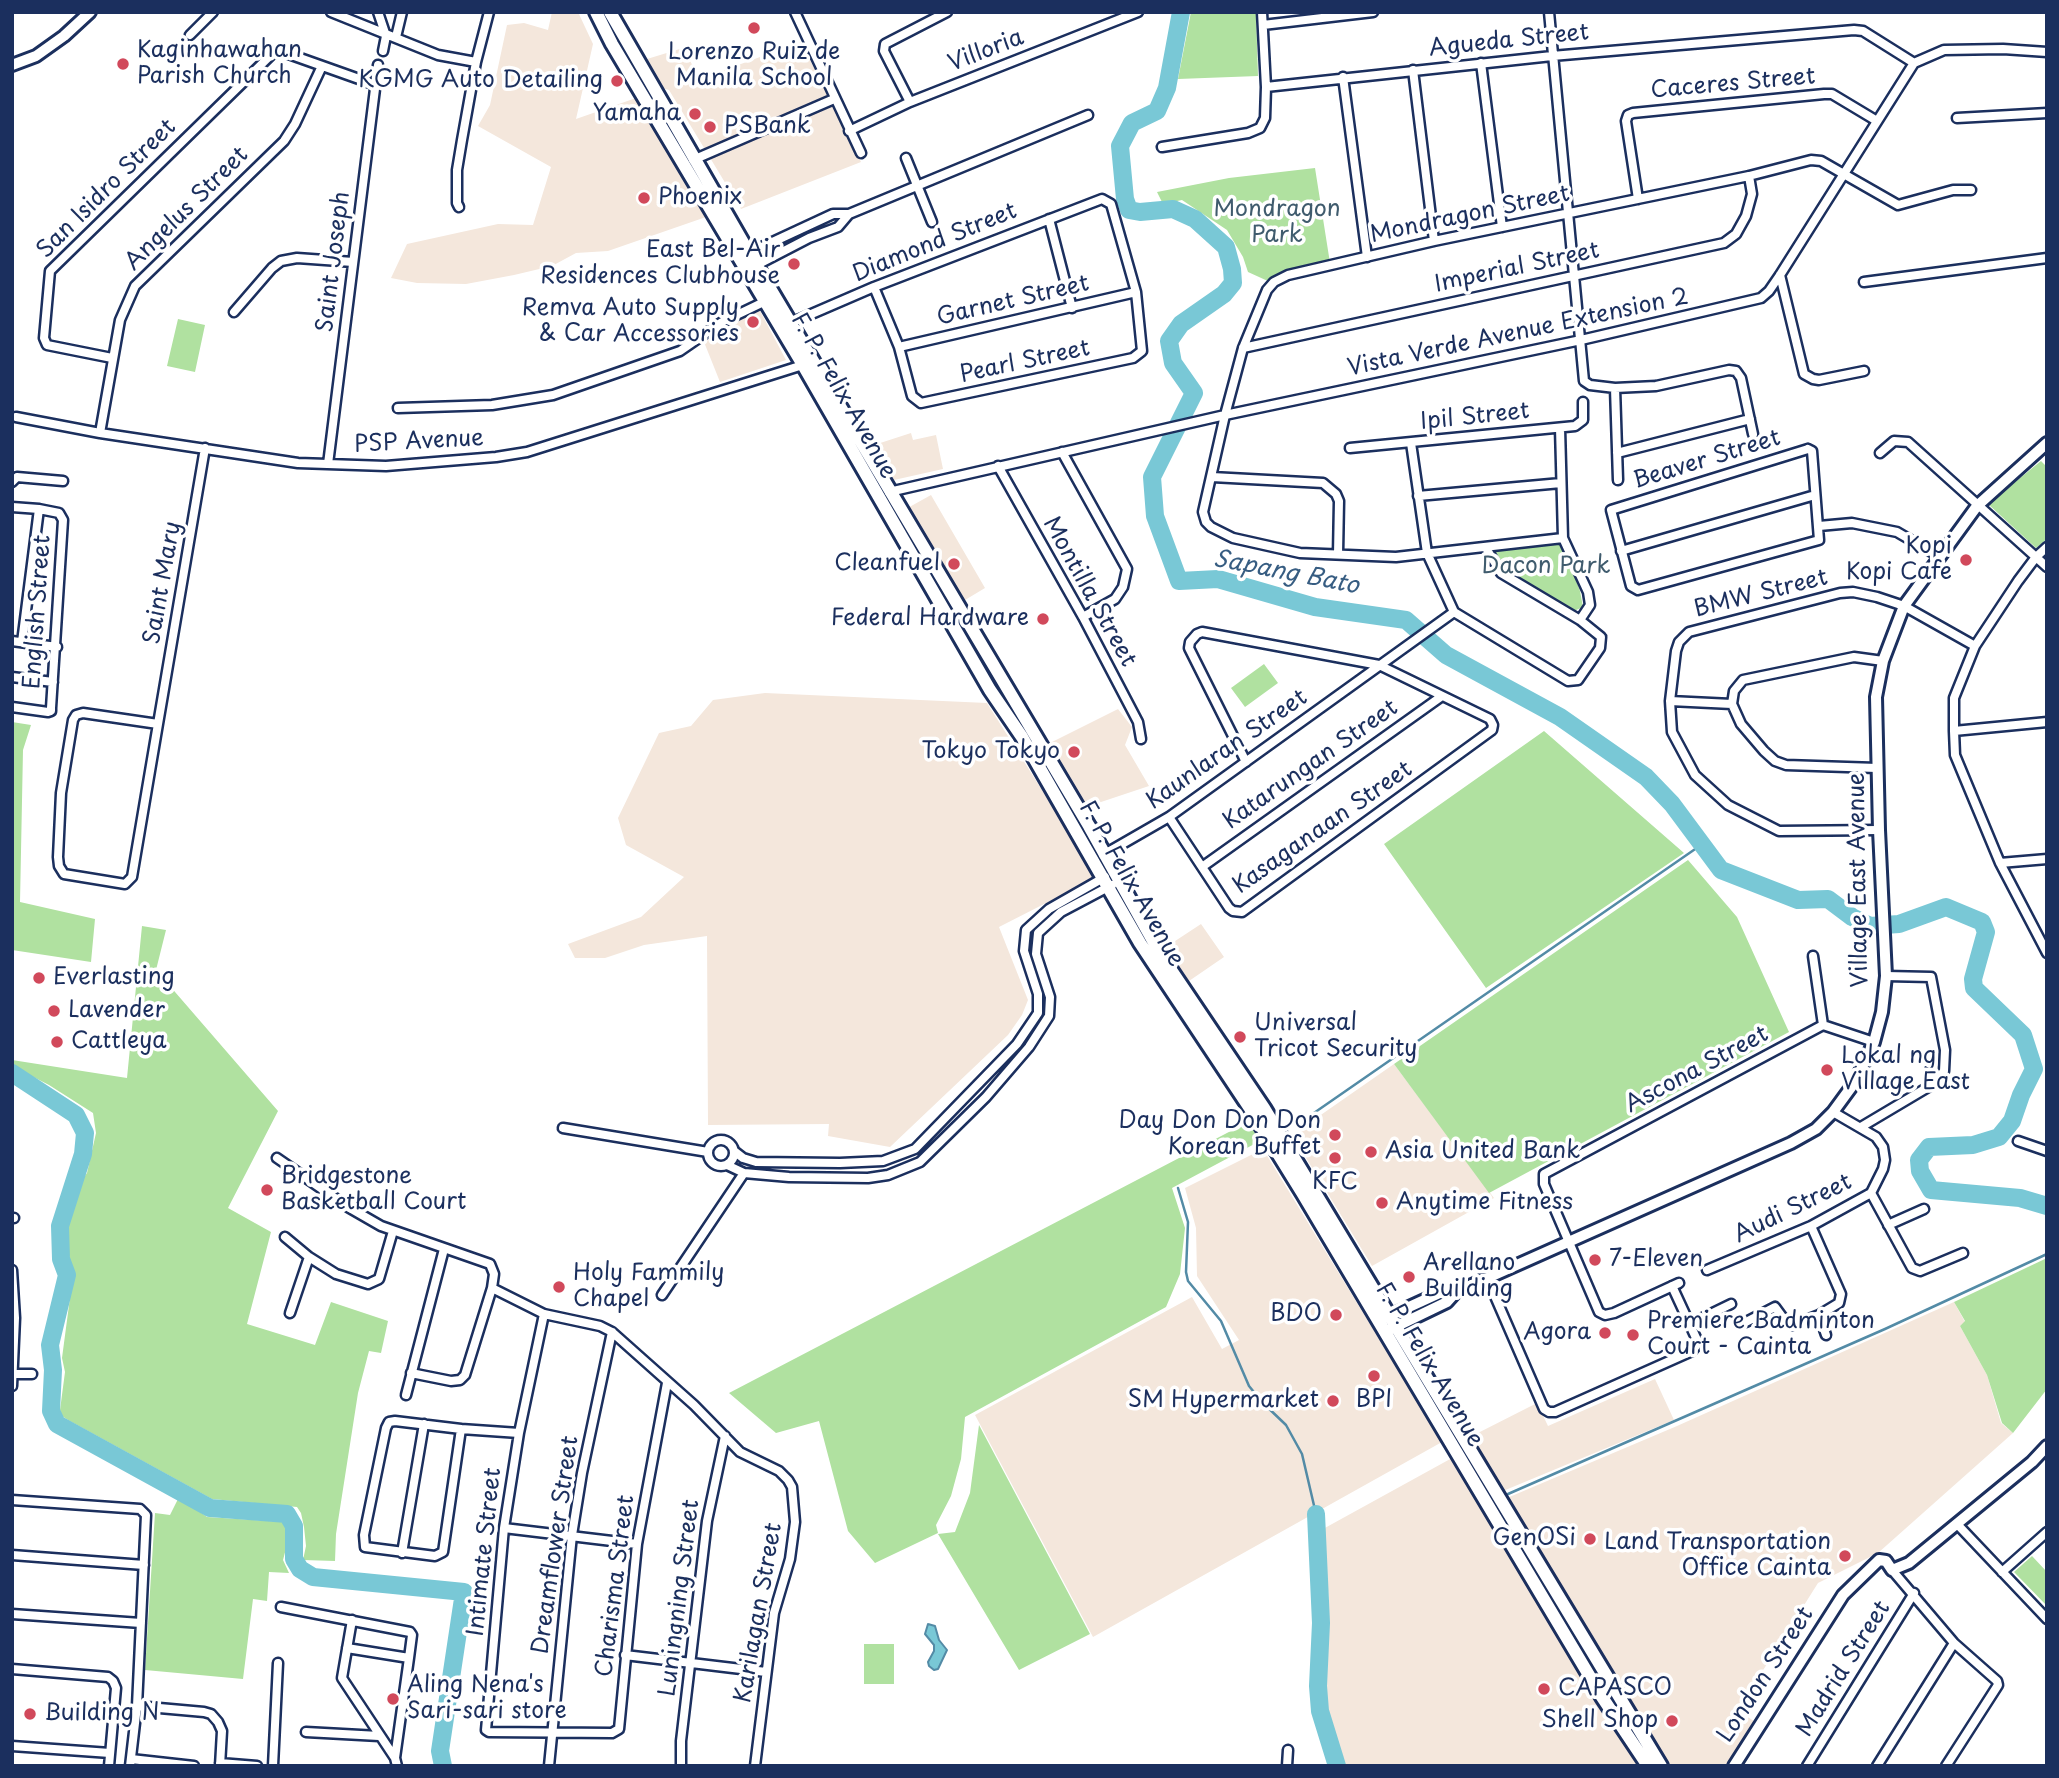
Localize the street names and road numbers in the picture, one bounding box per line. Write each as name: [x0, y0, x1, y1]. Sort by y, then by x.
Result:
street label: Agueda Street: [1428, 19, 1590, 63]
street label: Villoria: [944, 24, 1028, 78]
street label: Caceres Street: [1650, 63, 1816, 105]
street label: San Isidro Street: [32, 114, 182, 264]
street label: Angelus Street: [120, 142, 254, 276]
street label: Mondragon Street: [1368, 180, 1572, 250]
street label: Saint Joseph: [312, 190, 356, 334]
street label: Diamond Street: [849, 198, 1021, 288]
street label: Imperial Street: [1432, 237, 1602, 299]
street label: Garnet Street: [934, 270, 1092, 332]
street label: Vista Verde Avenue Extension 2: [1345, 283, 1691, 383]
street label: F. P. Felix Avenue: [784, 308, 902, 484]
street label: Pearl Street: [958, 335, 1092, 389]
street label: Ipil Street: [1419, 398, 1531, 436]
street label: PSP Avenue: [353, 425, 485, 459]
street label: Beaver Street: [1630, 425, 1784, 495]
street label: Montilla Street: [1036, 512, 1142, 672]
street label: Saint Mary: [139, 519, 187, 647]
street label: English Street: [19, 534, 57, 690]
street label: BMW Street: [1691, 564, 1831, 624]
street label: Kaunlaran Street: [1141, 684, 1313, 816]
street label: Katarungan Street: [1218, 694, 1404, 836]
street label: Kasaganaan Street: [1228, 756, 1418, 900]
street label: Village East Avenue: [1843, 772, 1875, 988]
street label: F. P. Felix Avenue: [1072, 796, 1190, 972]
street label: Ascona Street: [1621, 1021, 1773, 1119]
street label: Audi Street: [1729, 1169, 1857, 1249]
street label: F. P. Felix Avenue: [1369, 1278, 1489, 1452]
street label: Dreamflower Street: [527, 1434, 585, 1656]
street label: Intimate Street: [462, 1466, 508, 1638]
street label: Charisma Street: [591, 1493, 641, 1679]
street label: Luningning Street: [654, 1498, 706, 1698]
street label: Karilagan Street: [730, 1521, 788, 1705]
street label: Madrid Street: [1791, 1596, 1897, 1742]
street label: London Street: [1712, 1602, 1820, 1748]

